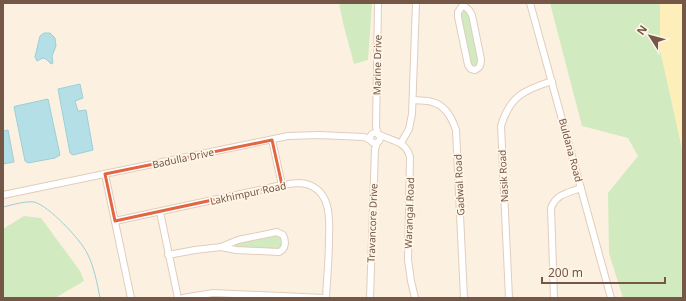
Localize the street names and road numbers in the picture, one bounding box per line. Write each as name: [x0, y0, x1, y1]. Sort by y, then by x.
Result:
street label: Marine Drive: [369, 34, 385, 95]
street label: Buldana Road: [556, 117, 586, 183]
street label: Badulla Drive: [151, 145, 215, 171]
street label: Nasik Road: [495, 149, 511, 203]
street label: Gadwal Road: [450, 154, 468, 216]
street label: Warangal Road: [401, 177, 417, 249]
street label: Lakhimpur Road: [209, 178, 287, 208]
street label: Travancore Drive: [364, 183, 380, 263]

